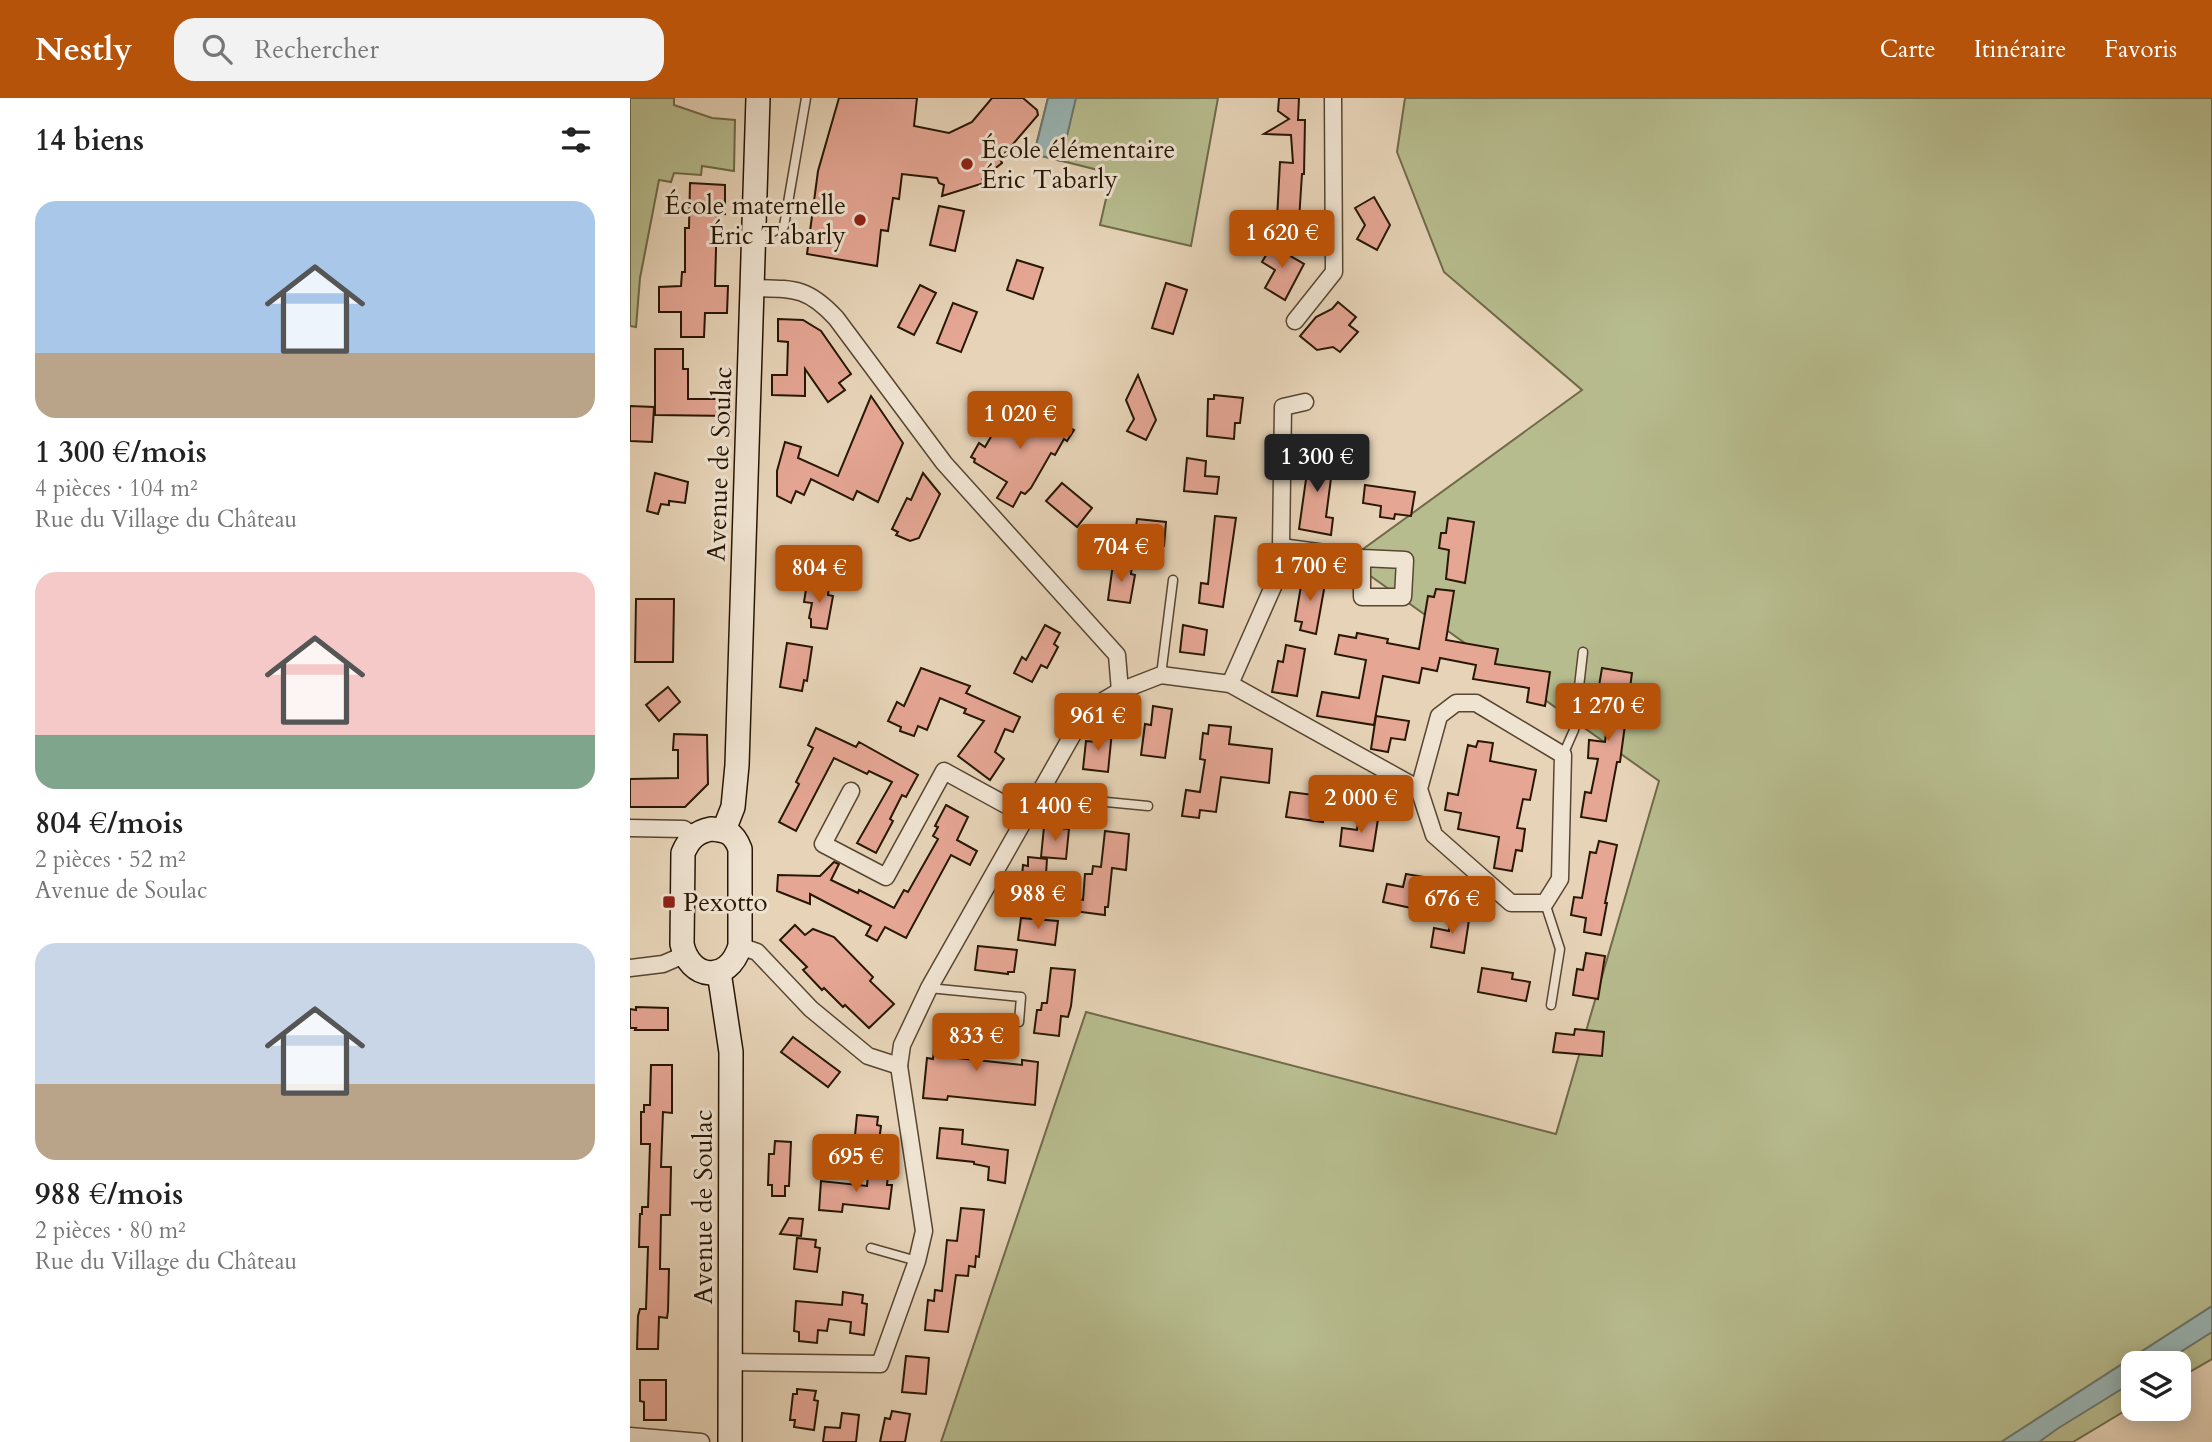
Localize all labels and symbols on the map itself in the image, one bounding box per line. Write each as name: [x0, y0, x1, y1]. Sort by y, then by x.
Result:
place label: École élémentaire Éric Tabarly: [981, 132, 1175, 197]
marker: École élémentaire Éric Tabarly: [959, 156, 975, 172]
place label: École maternelle Éric Tabarly: [664, 188, 846, 253]
pin: 1 620 €: [1217, 211, 1347, 270]
marker: École maternelle Éric Tabarly: [852, 212, 868, 228]
street label: Avenue de Soulac: [699, 366, 740, 562]
pin: 1 020 €: [955, 392, 1085, 451]
pin: 1 300 €: [1252, 434, 1382, 494]
pin: 704 €: [1072, 524, 1170, 584]
pin: 1 700 €: [1245, 544, 1375, 603]
pin: 804 €: [770, 546, 868, 605]
pin: 1 270 €: [1543, 684, 1673, 743]
pin: 961 €: [1049, 694, 1147, 753]
pin: 2 000 €: [1296, 776, 1426, 835]
pin: 1 400 €: [990, 784, 1120, 843]
pin: 988 €: [989, 872, 1087, 931]
pin: 676 €: [1403, 876, 1501, 936]
place label: Pexotto: [683, 885, 768, 920]
marker: Pexotto: [661, 894, 677, 910]
pin: 833 €: [927, 1014, 1025, 1073]
street label: Avenue de Soulac: [686, 1110, 721, 1304]
pin: 695 €: [807, 1134, 905, 1194]

